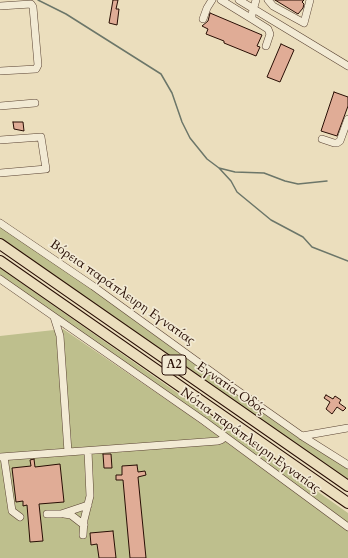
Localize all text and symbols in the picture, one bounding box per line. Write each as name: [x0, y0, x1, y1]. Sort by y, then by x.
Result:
street label: Βόρεια παράπλευρη Εγνατίας: [46, 237, 198, 349]
road number: Α2: [162, 355, 186, 375]
street label: Εγνατία Οδός: [193, 359, 269, 419]
street label: Νότια παράπλευρη Εγνατίας: [177, 385, 323, 497]

